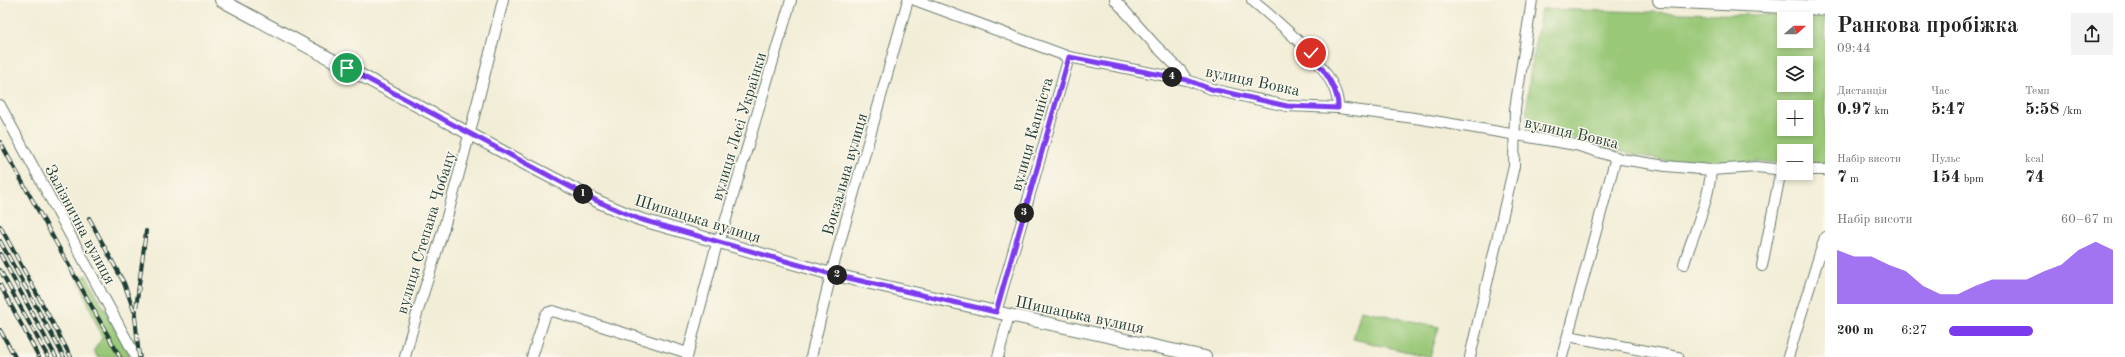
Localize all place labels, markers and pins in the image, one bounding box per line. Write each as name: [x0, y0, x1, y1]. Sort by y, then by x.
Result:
pin: [1294, 36, 1328, 70]
pin: [330, 51, 364, 85]
pin: 4: [1162, 67, 1182, 87]
pin: 1: [573, 184, 593, 204]
pin: 3: [1014, 203, 1034, 223]
pin: 2: [827, 265, 847, 285]

